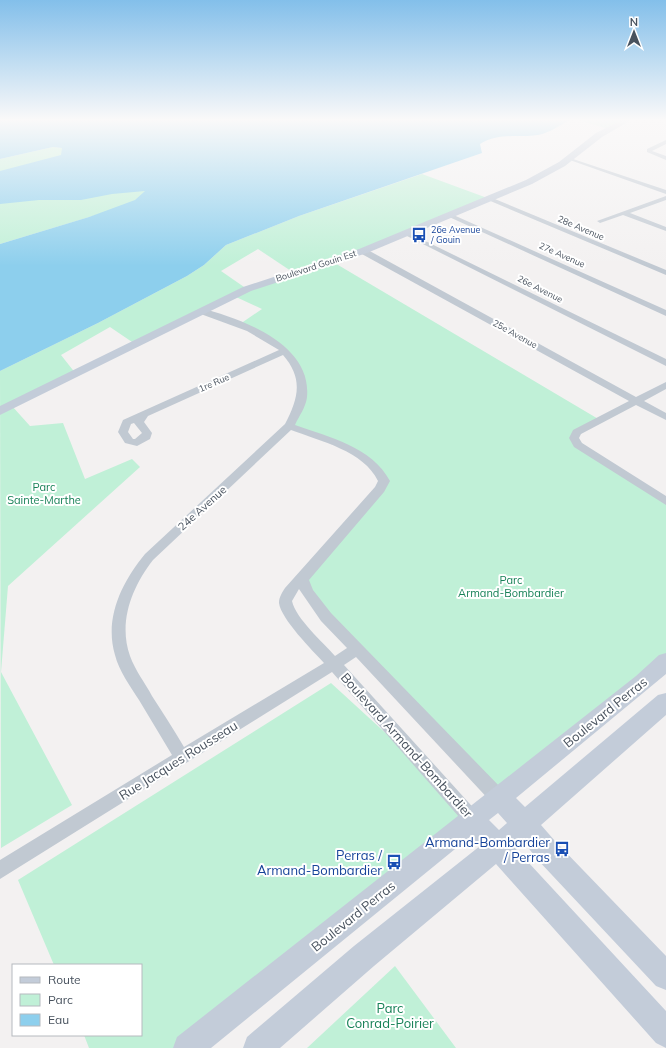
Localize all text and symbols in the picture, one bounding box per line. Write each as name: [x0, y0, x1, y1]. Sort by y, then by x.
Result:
north arrow: [614, 12, 654, 52]
text: N: [630, 15, 638, 29]
street label: 28e Avenue: [556, 213, 606, 242]
place label: 26e Avenue / Gouin: [430, 224, 480, 245]
bus stop icon: 26e Avenue / Gouin: [410, 226, 428, 244]
street label: 27e Avenue: [537, 239, 587, 270]
street label: Boulevard Gouin Est: [274, 247, 357, 284]
street label: 26e Avenue: [516, 272, 565, 305]
street label: 25e Avenue: [491, 317, 540, 350]
street label: 1re Rue: [197, 371, 231, 394]
park label: Parc Sainte-Marthe: [7, 480, 81, 507]
street label: 24e Avenue: [175, 483, 229, 533]
park label: Parc Armand-Bombardier: [458, 573, 564, 600]
street label: Boulevard Armand-Bombardier: [338, 669, 476, 821]
street label: Boulevard Perras: [560, 673, 650, 751]
street label: Rue Jacques Rousseau: [116, 717, 240, 803]
place label: Armand-Bombardier / Perras: [425, 834, 550, 865]
bus stop icon: Armand-Bombardier / Perras: [553, 840, 571, 858]
place label: Perras / Armand-Bombardier: [257, 847, 383, 878]
bus stop icon: Perras / Armand-Bombardier: [385, 853, 403, 871]
street label: Boulevard Perras: [308, 877, 398, 955]
legend: [12, 964, 142, 1036]
text: Route: [48, 972, 81, 987]
text: Parc: [48, 992, 73, 1007]
park label: Parc Conrad-Poirier: [346, 1000, 434, 1031]
text: Eau: [48, 1012, 69, 1027]

